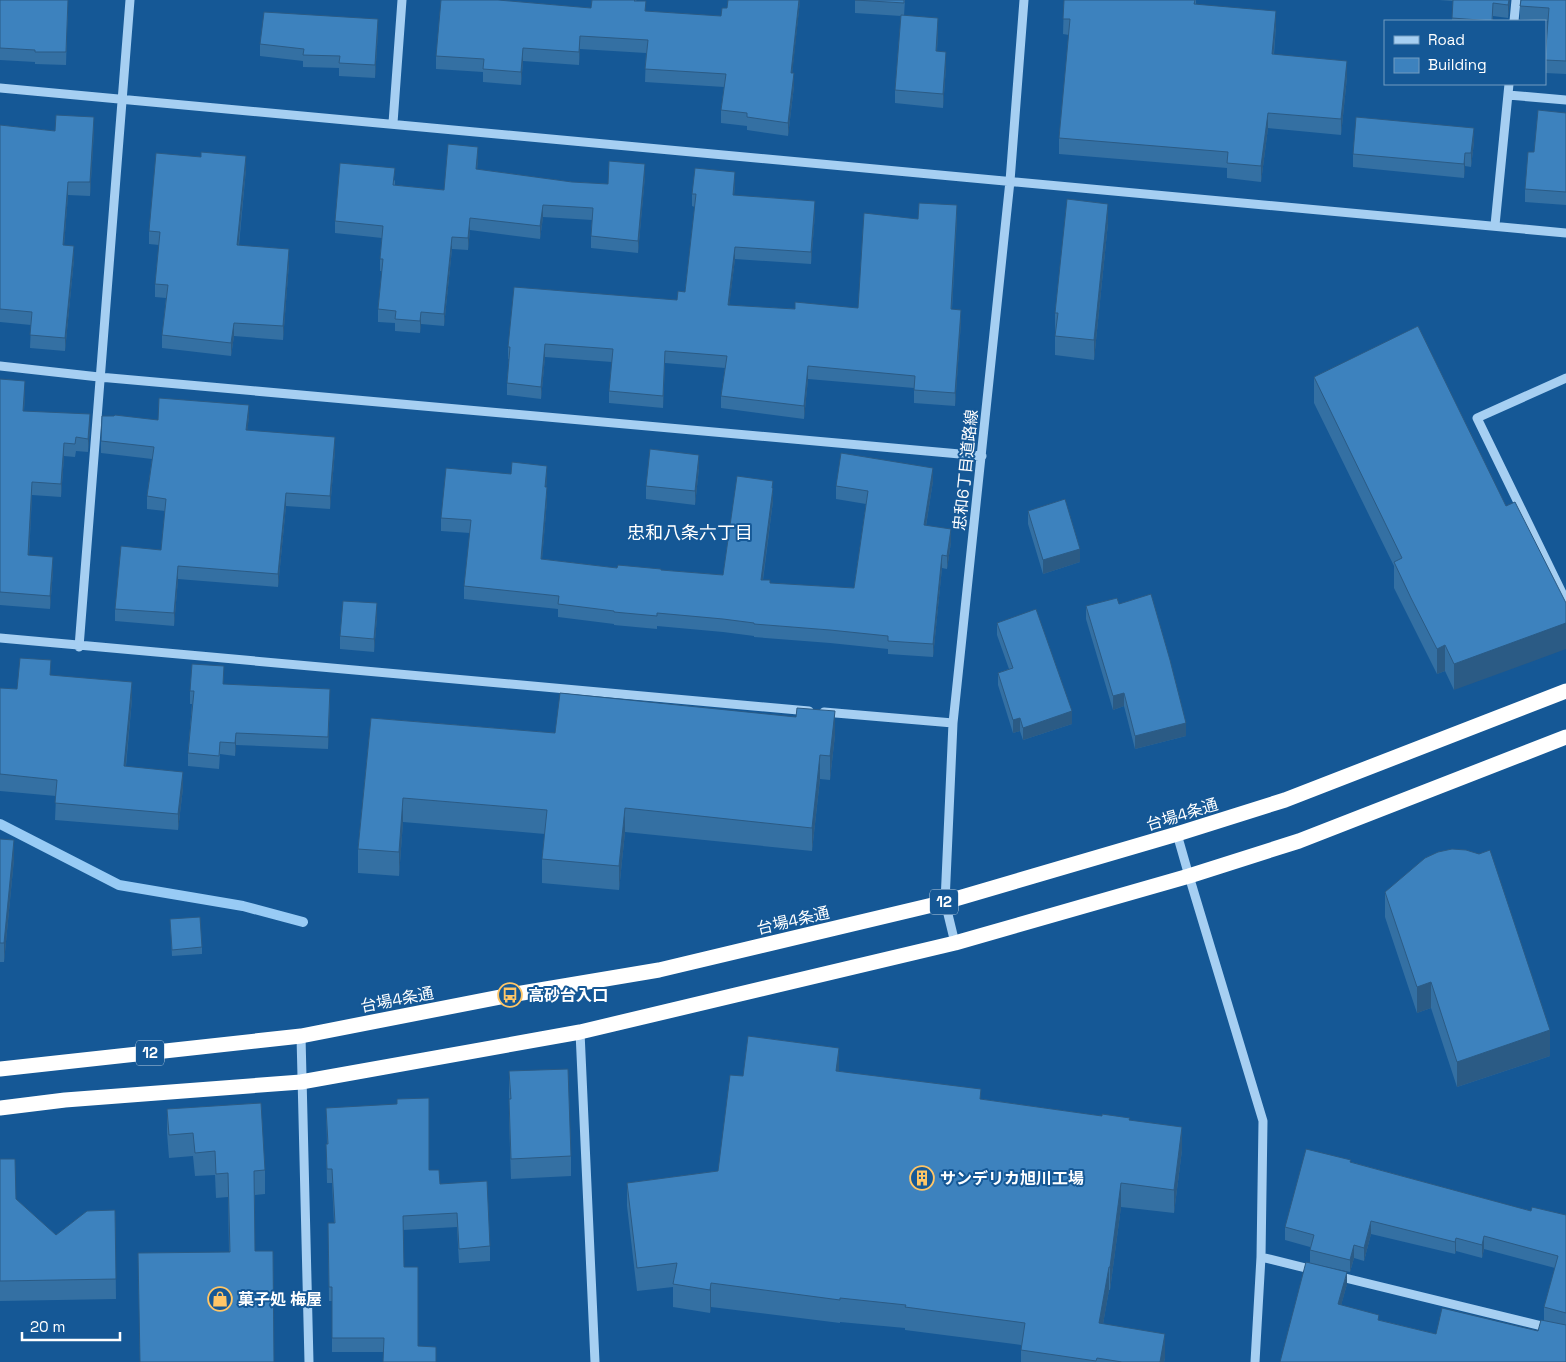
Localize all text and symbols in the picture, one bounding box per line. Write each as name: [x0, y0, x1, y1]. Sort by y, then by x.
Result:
legend: [1384, 20, 1546, 85]
text: Road: [1428, 30, 1465, 49]
text: Building: [1428, 55, 1487, 74]
street label: 忠和6丁目道路線: [949, 408, 982, 532]
district label: 忠和八条六丁目: [627, 521, 753, 544]
street label: 台場4条通: [1144, 794, 1221, 835]
road number: 12: [930, 890, 958, 914]
street label: 台場4条通: [755, 902, 832, 939]
street label: 台場4条通: [359, 982, 435, 1017]
bus stop icon: 高砂台入口: [497, 982, 523, 1008]
place label: 高砂台入口: [528, 985, 608, 1006]
road number: 12: [136, 1040, 164, 1066]
building icon: サンデリカ旭川工場: [909, 1165, 935, 1191]
place label: サンデリカ旭川工場: [940, 1168, 1084, 1189]
shop icon: 菓子処 梅屋: [207, 1286, 233, 1312]
place label: 菓子処 梅屋: [238, 1289, 322, 1310]
scale bar: [22, 1310, 120, 1342]
text: 20 m: [30, 1317, 65, 1336]

